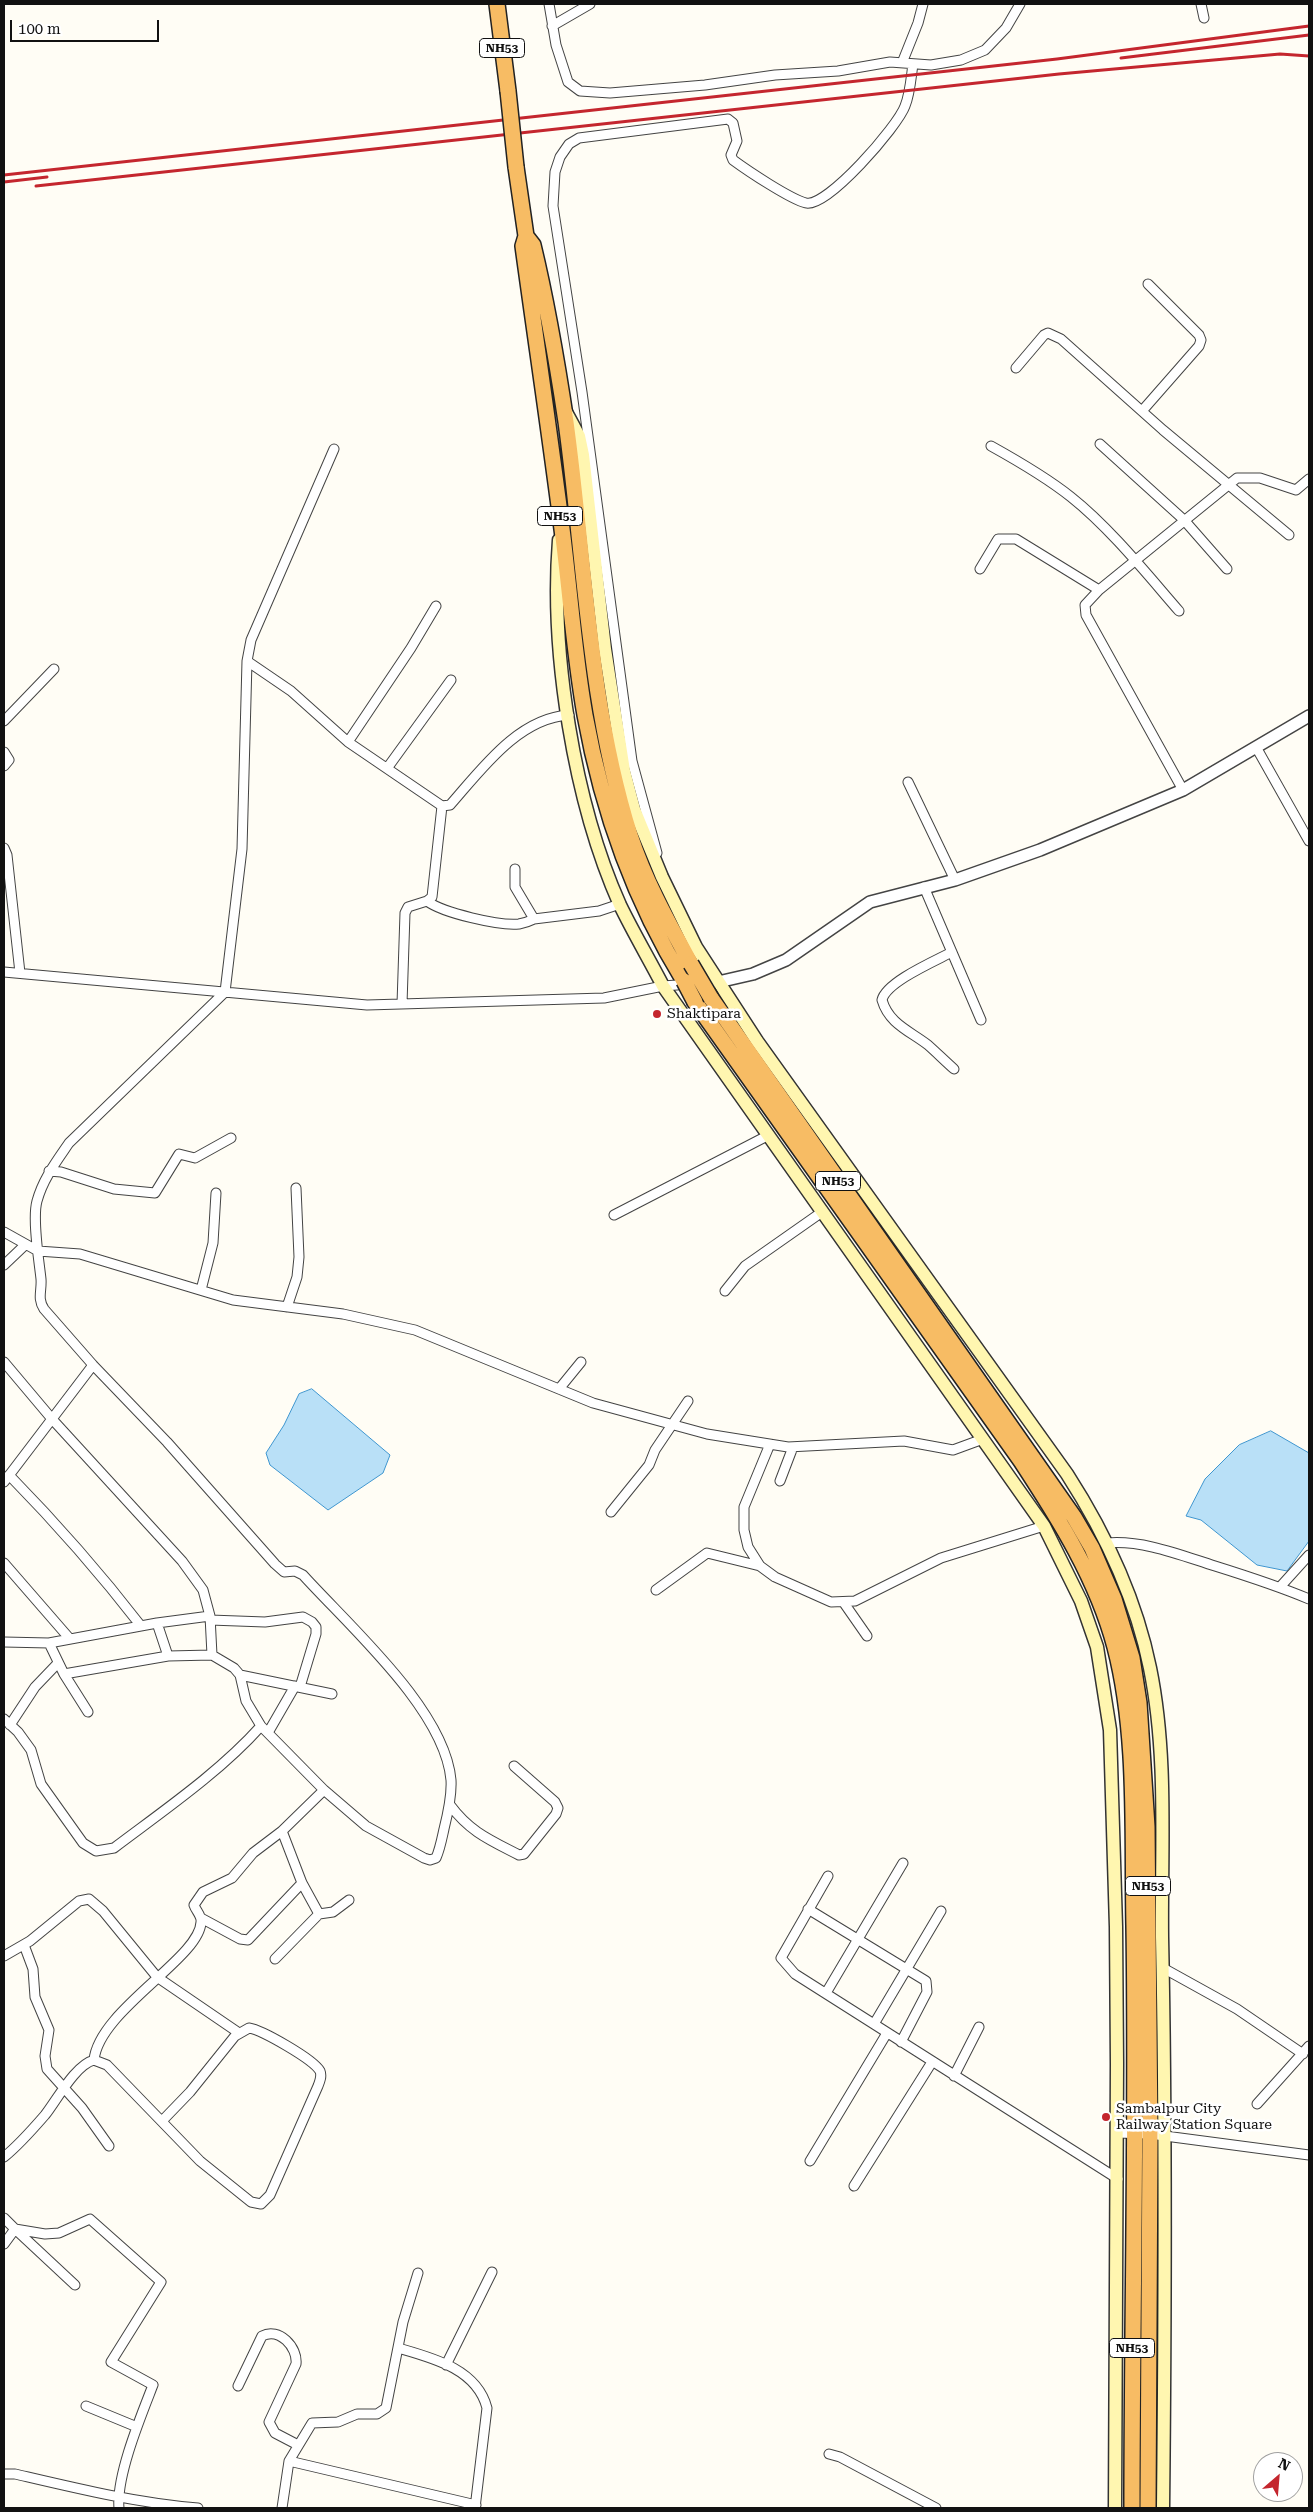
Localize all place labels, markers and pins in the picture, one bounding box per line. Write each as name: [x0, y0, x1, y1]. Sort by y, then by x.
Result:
place label: Shaktipara: [667, 1006, 741, 1022]
marker: Shaktipara: [651, 1008, 663, 1020]
place label: Sambalpur City Railway Station Square: [1116, 2101, 1272, 2134]
marker: Sambalpur City Railway Station Square: [1100, 2111, 1112, 2123]

